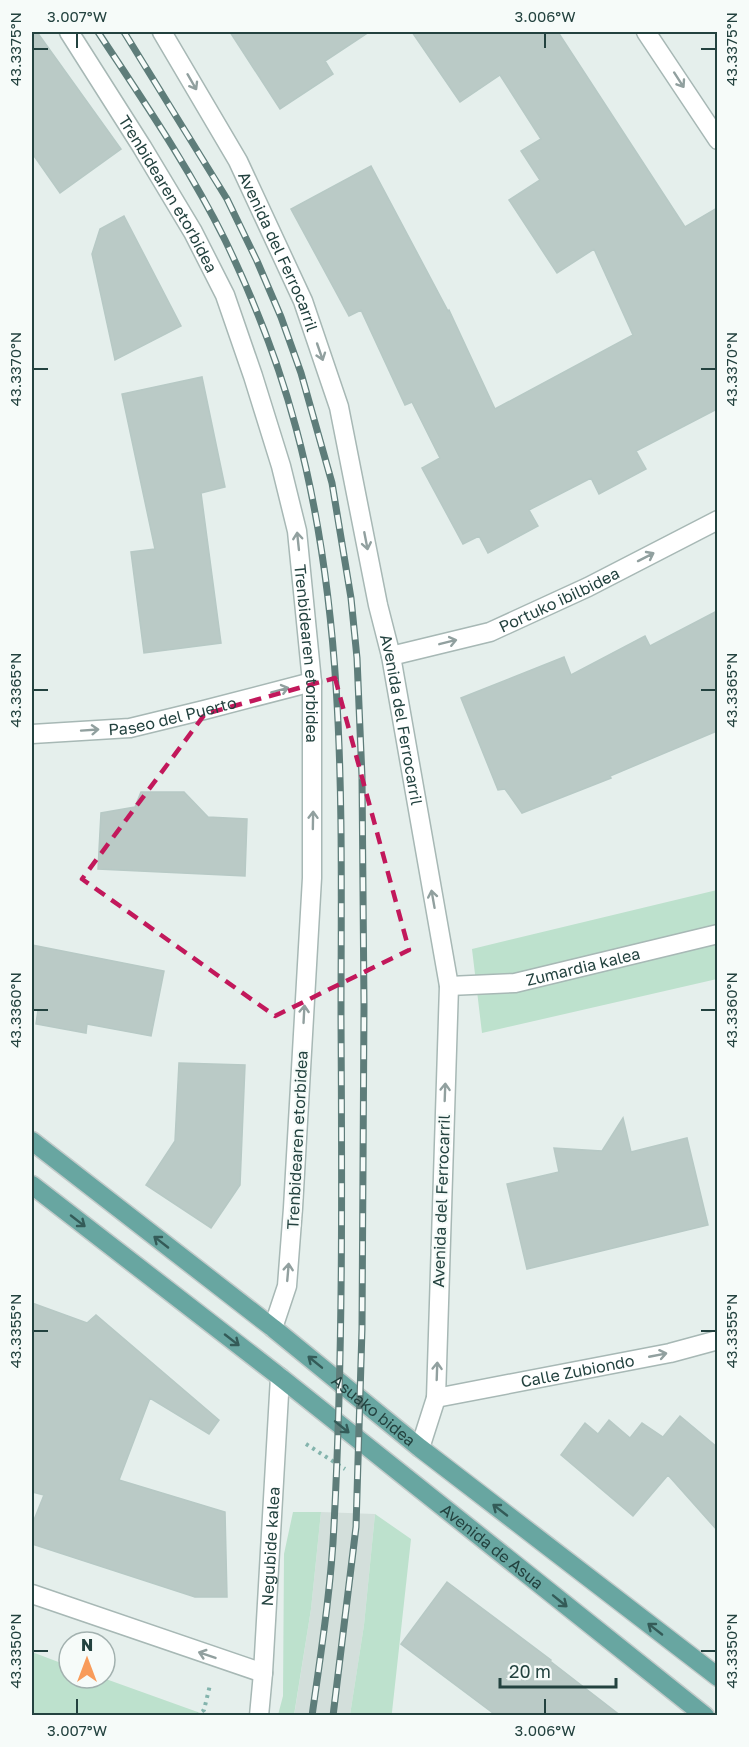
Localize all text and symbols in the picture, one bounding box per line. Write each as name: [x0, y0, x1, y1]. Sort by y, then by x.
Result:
text: 3.007°W: [47, 7, 107, 25]
text: 3.006°W: [514, 7, 576, 25]
text: 43.3375°N: [6, 12, 24, 86]
text: 43.3375°N: [722, 12, 740, 86]
one-way arrow: [672, 72, 685, 89]
one-way arrow: [186, 73, 198, 90]
street label: Trenbidearen etorbidea: [114, 111, 222, 276]
street label: Avenida del Ferrocarril: [234, 168, 323, 334]
text: 43.3370°N: [6, 332, 24, 406]
text: 43.3370°N: [722, 332, 740, 406]
one-way arrow: [316, 342, 327, 361]
one-way arrow: [361, 531, 372, 551]
one-way arrow: [292, 532, 303, 552]
one-way arrow: [637, 551, 654, 563]
street label: Trenbidearen etorbidea: [290, 563, 322, 743]
street label: Portuko ibilbidea: [496, 563, 623, 637]
street label: Avenida del Ferrocarril: [376, 632, 427, 807]
one-way arrow: [439, 636, 458, 648]
text: 43.3365°N: [6, 652, 24, 728]
text: 43.3365°N: [722, 652, 740, 728]
one-way arrow: [270, 684, 289, 695]
street label: Paseo del Puerto: [108, 692, 239, 739]
one-way arrow: [79, 725, 99, 736]
one-way arrow: [307, 810, 319, 830]
one-way arrow: [428, 889, 439, 909]
street label: Zumardia kalea: [524, 943, 642, 990]
text: 43.3360°N: [6, 972, 24, 1048]
text: 43.3360°N: [722, 972, 740, 1048]
one-way arrow: [299, 1005, 310, 1025]
street label: Trenbidearen etorbidea: [282, 1050, 312, 1230]
one-way arrow: [439, 1083, 450, 1103]
street label: Avenida del Ferrocarril: [428, 1114, 454, 1288]
one-way arrow: [69, 1215, 85, 1228]
one-way arrow: [154, 1235, 170, 1248]
one-way arrow: [283, 1262, 294, 1282]
text: 43.3355°N: [6, 1294, 24, 1368]
text: 43.3355°N: [722, 1294, 740, 1368]
one-way arrow: [224, 1334, 240, 1347]
one-way arrow: [648, 1349, 668, 1360]
street label: Calle Zubiondo: [519, 1350, 636, 1392]
one-way arrow: [307, 1356, 323, 1369]
one-way arrow: [431, 1362, 442, 1382]
street label: Asuako bidea: [328, 1370, 420, 1450]
one-way arrow: [334, 1420, 350, 1433]
street label: Negubide kalea: [257, 1486, 284, 1607]
street label: Avenida de Asua: [437, 1499, 548, 1593]
one-way arrow: [492, 1503, 508, 1516]
one-way arrow: [552, 1594, 568, 1607]
text: 43.3350°N: [6, 1613, 24, 1689]
text: 43.3350°N: [722, 1613, 740, 1689]
one-way arrow: [647, 1622, 663, 1635]
north arrow: [57, 1630, 117, 1690]
text: N: [81, 1635, 93, 1655]
one-way arrow: [199, 1649, 217, 1660]
scale bar: [500, 1651, 616, 1689]
text: 20 m: [509, 1660, 551, 1682]
text: 3.007°W: [47, 1721, 107, 1739]
text: 3.006°W: [514, 1721, 576, 1739]

